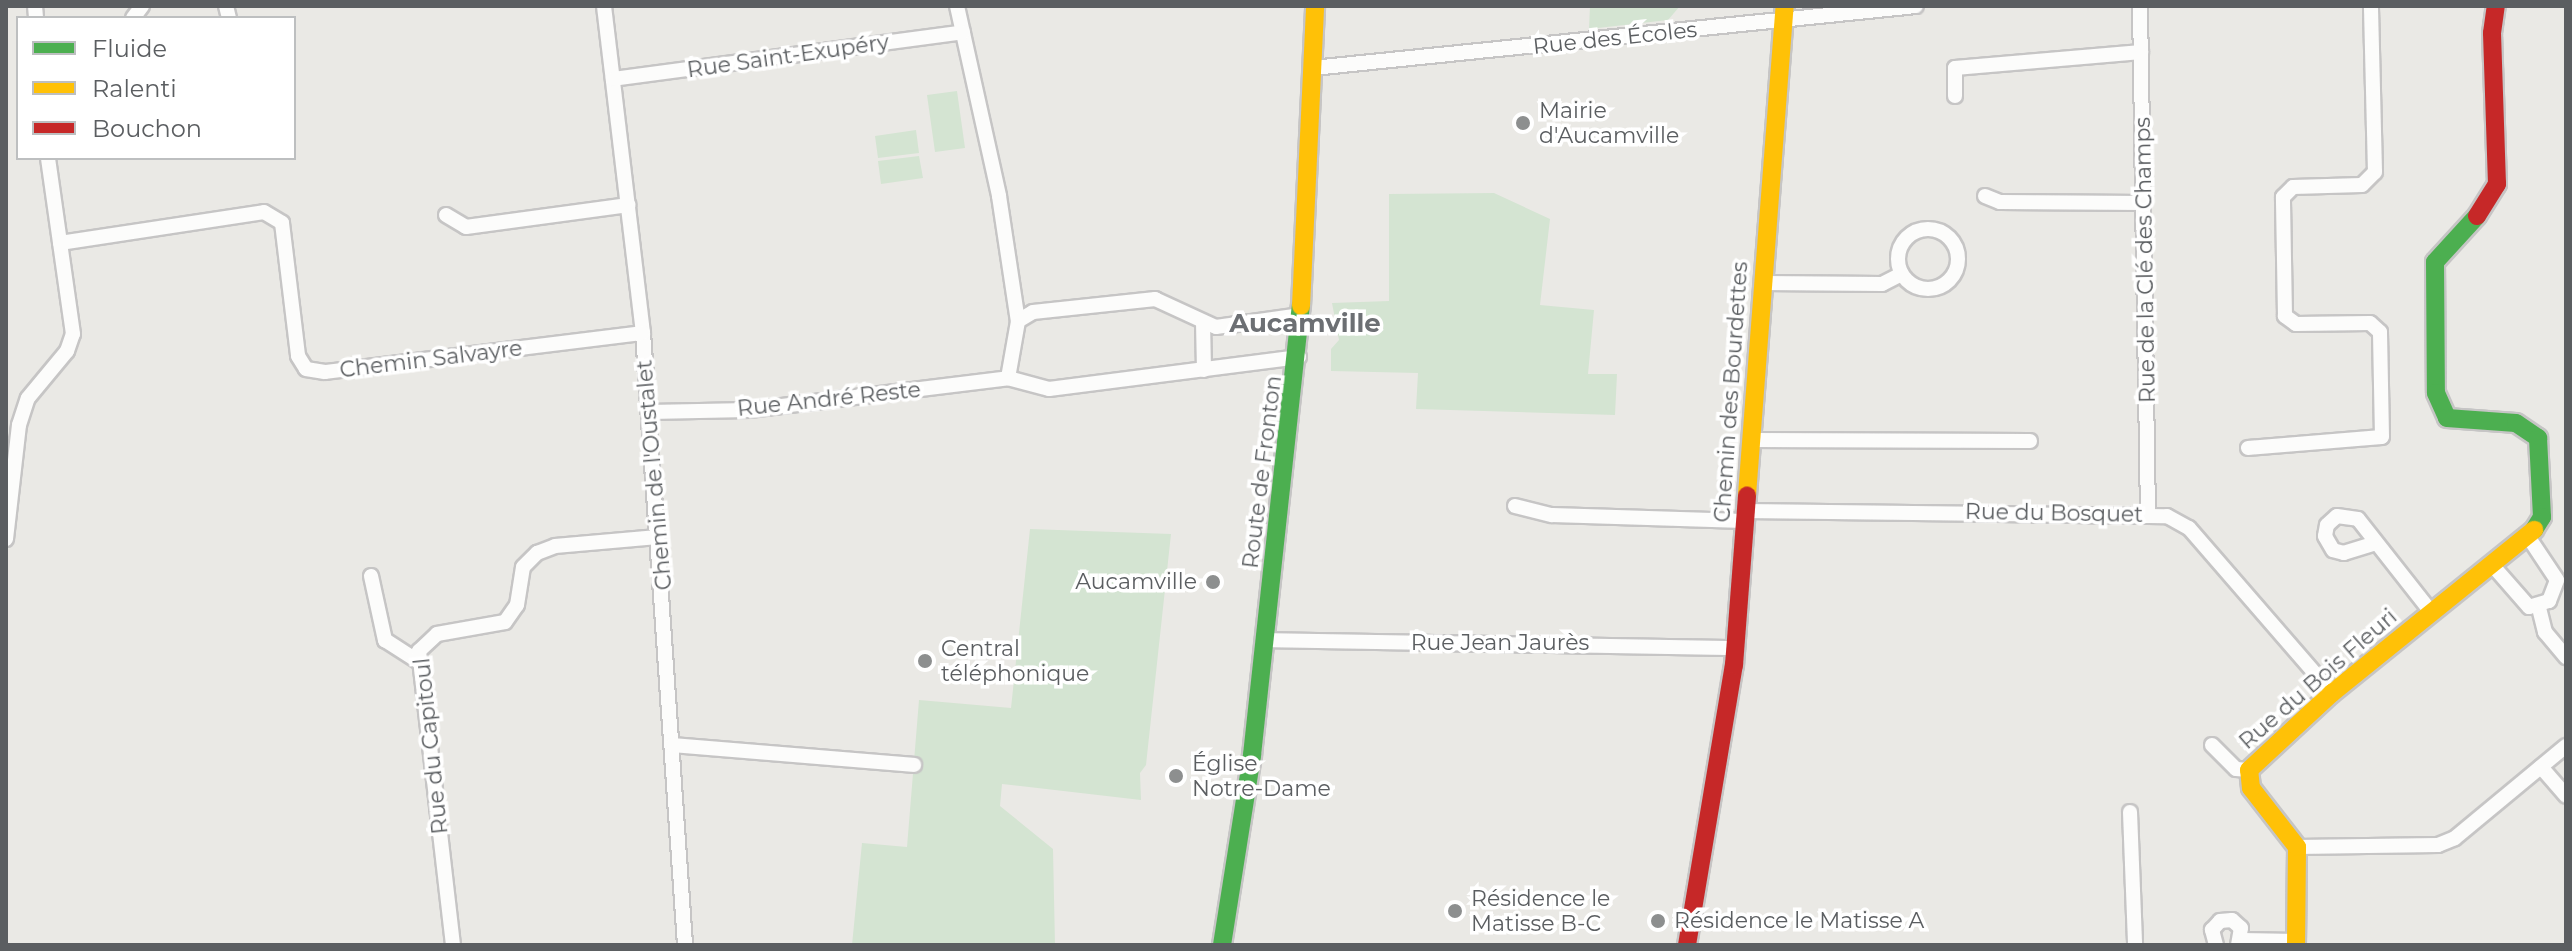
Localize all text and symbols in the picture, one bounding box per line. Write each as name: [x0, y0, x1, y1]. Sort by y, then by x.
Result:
legend: [16, 16, 296, 160]
street label: Rue des Écoles: [1532, 16, 1698, 60]
street label: Rue Saint-Exupéry: [685, 29, 891, 83]
text: Fluide: [92, 34, 167, 63]
text: Ralenti: [92, 74, 177, 103]
place label: Mairie d'Aucamville: [1539, 97, 1679, 148]
text: Bouchon: [92, 114, 202, 143]
marker: Mairie d'Aucamville: [1514, 114, 1532, 132]
street label: Rue de la Clé des Champs: [2129, 117, 2161, 403]
street label: Chemin des Bourdettes: [1709, 261, 1753, 523]
district label: Aucamville: [1229, 308, 1381, 340]
street label: Chemin Salvayre: [338, 335, 524, 383]
street label: Chemin de l'Oustalet: [631, 359, 677, 591]
street label: Route de Fronton: [1237, 374, 1287, 570]
street label: Rue André Reste: [736, 376, 922, 422]
street label: Rue du Bosquet: [1965, 498, 2143, 528]
place label: Aucamville: [1075, 569, 1197, 595]
marker: Aucamville: [1204, 573, 1222, 591]
street label: Rue du Bois Fleuri: [2234, 603, 2402, 755]
street label: Rue Jean Jaurès: [1411, 630, 1589, 656]
place label: Central téléphonique: [941, 635, 1089, 686]
marker: Central téléphonique: [916, 652, 934, 670]
street label: Rue du Capitoul: [409, 656, 453, 836]
place label: Église Notre-Dame: [1192, 750, 1331, 802]
marker: Église Notre-Dame: [1167, 767, 1185, 785]
place label: Résidence le Matisse B-C: [1471, 885, 1610, 936]
marker: Résidence le Matisse B-C: [1446, 902, 1464, 920]
place label: Résidence le Matisse A: [1674, 908, 1924, 934]
marker: Résidence le Matisse A: [1649, 912, 1667, 930]

